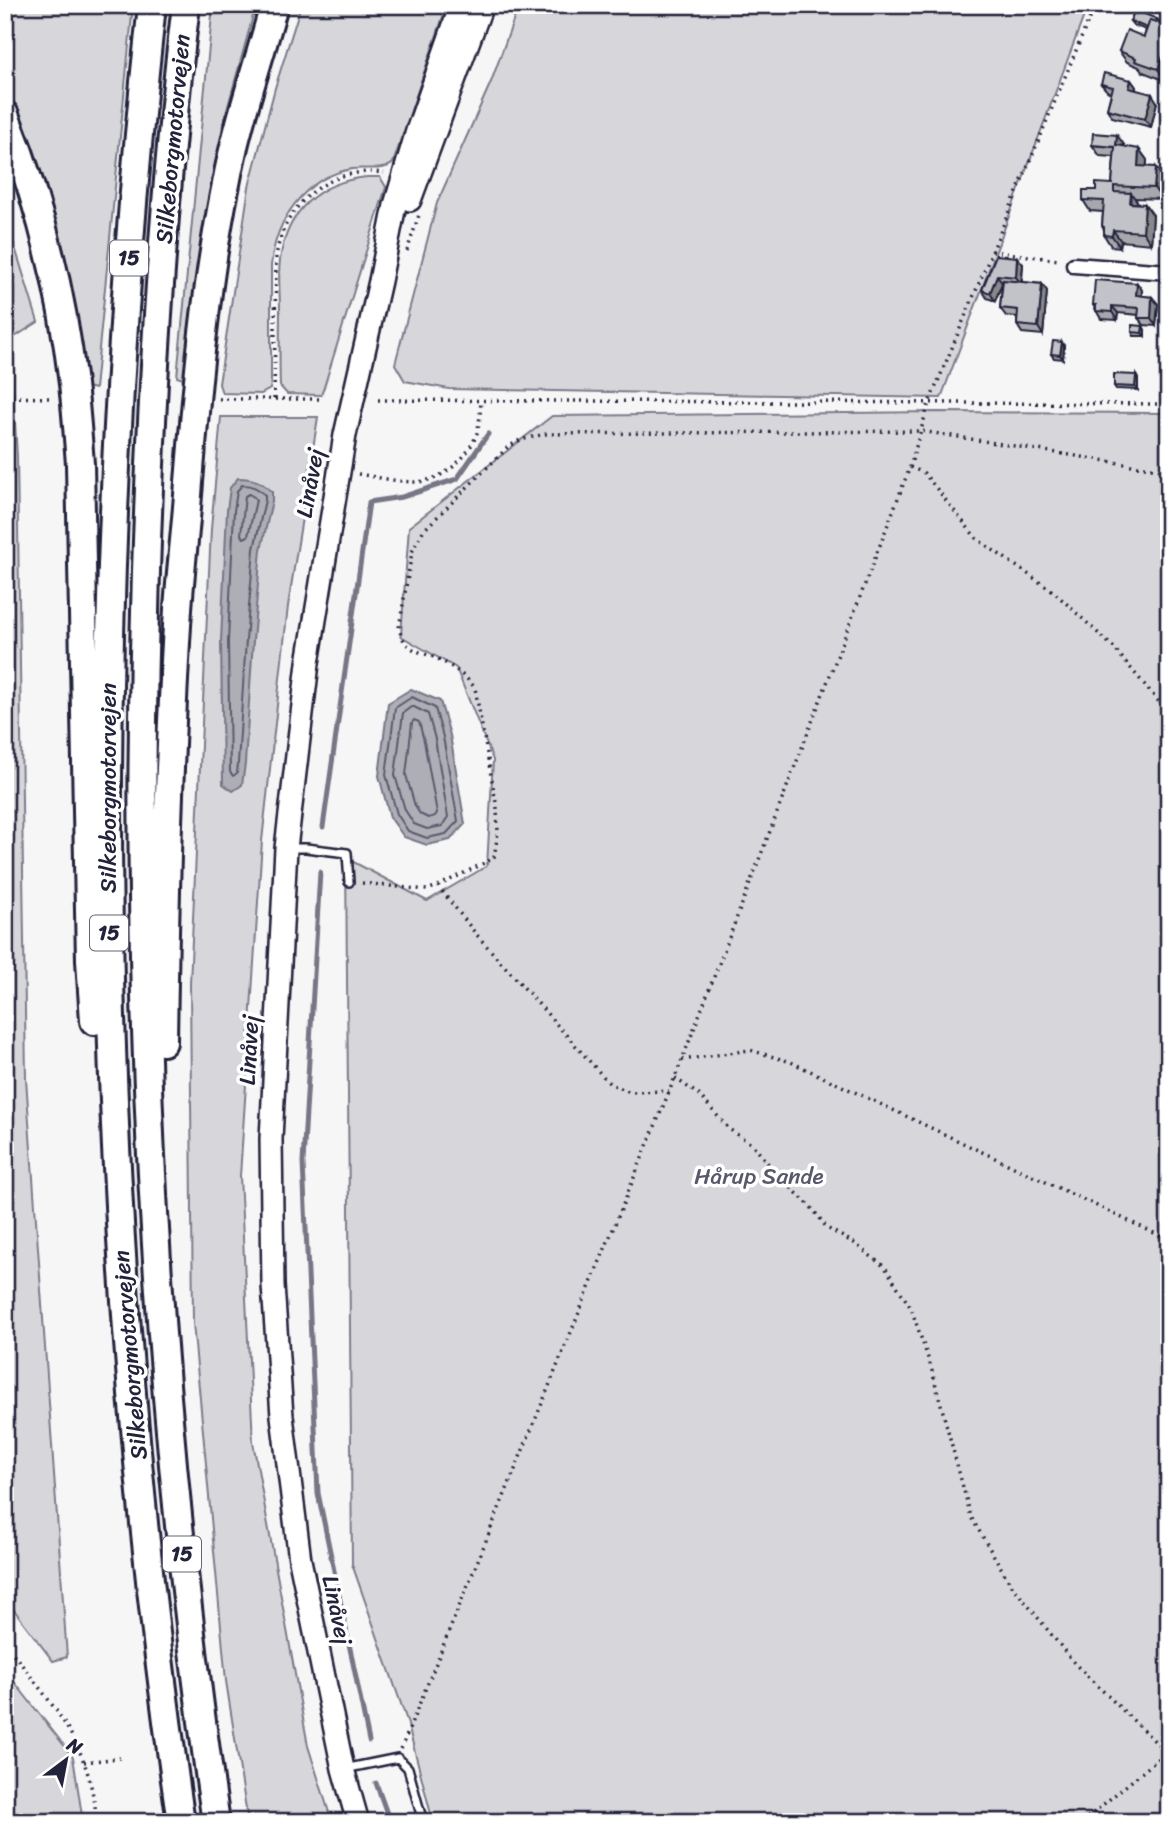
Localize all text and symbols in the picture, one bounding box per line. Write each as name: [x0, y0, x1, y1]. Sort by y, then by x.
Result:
street label: Silkeborgmotorvejen: [143, 33, 203, 245]
road number: 15: [110, 240, 148, 276]
street label: Linåvej: [284, 444, 337, 521]
street label: Silkeborgmotorvejen: [88, 683, 129, 893]
road number: 15: [90, 916, 128, 950]
street label: Linåvej: [227, 1013, 271, 1086]
park label: Hårup Sande: [694, 1156, 824, 1197]
street label: Silkeborgmotorvejen: [100, 1249, 160, 1461]
road number: 15: [163, 1536, 201, 1572]
street label: Linåvej: [310, 1571, 365, 1650]
north arrow: [32, 1726, 102, 1796]
text: N: [60, 1728, 90, 1764]

